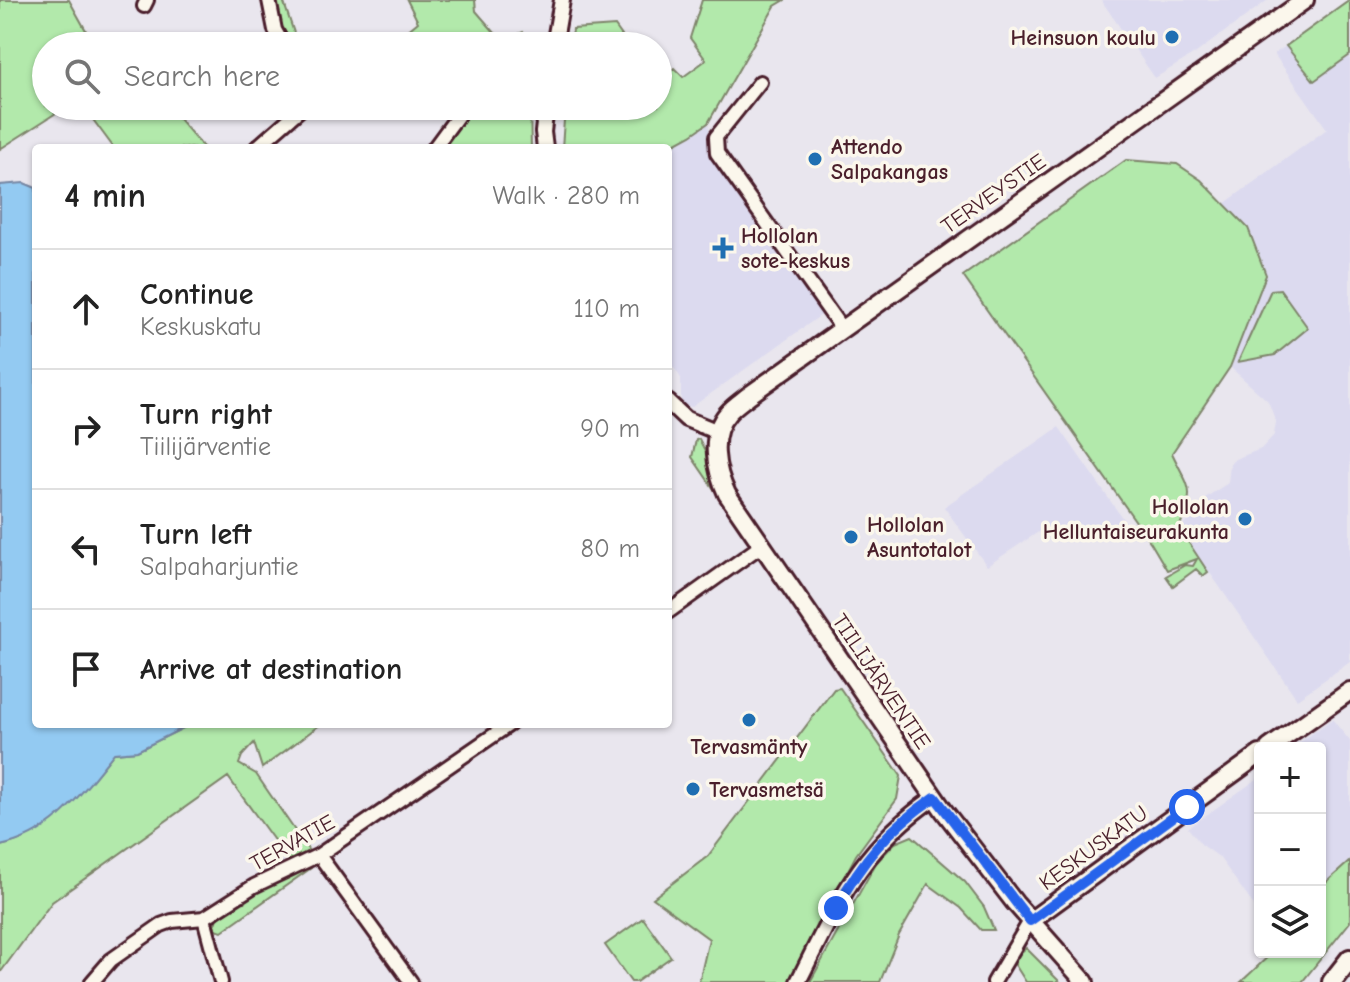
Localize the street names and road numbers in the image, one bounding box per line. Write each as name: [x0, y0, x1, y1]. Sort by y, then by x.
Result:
street label: TERVEYSTIE: [936, 148, 1051, 239]
street label: TIILIJÄRVENTIE: [826, 609, 936, 754]
street label: KESKUSKATU: [1034, 800, 1153, 896]
street label: TERVATIE: [246, 809, 339, 877]

